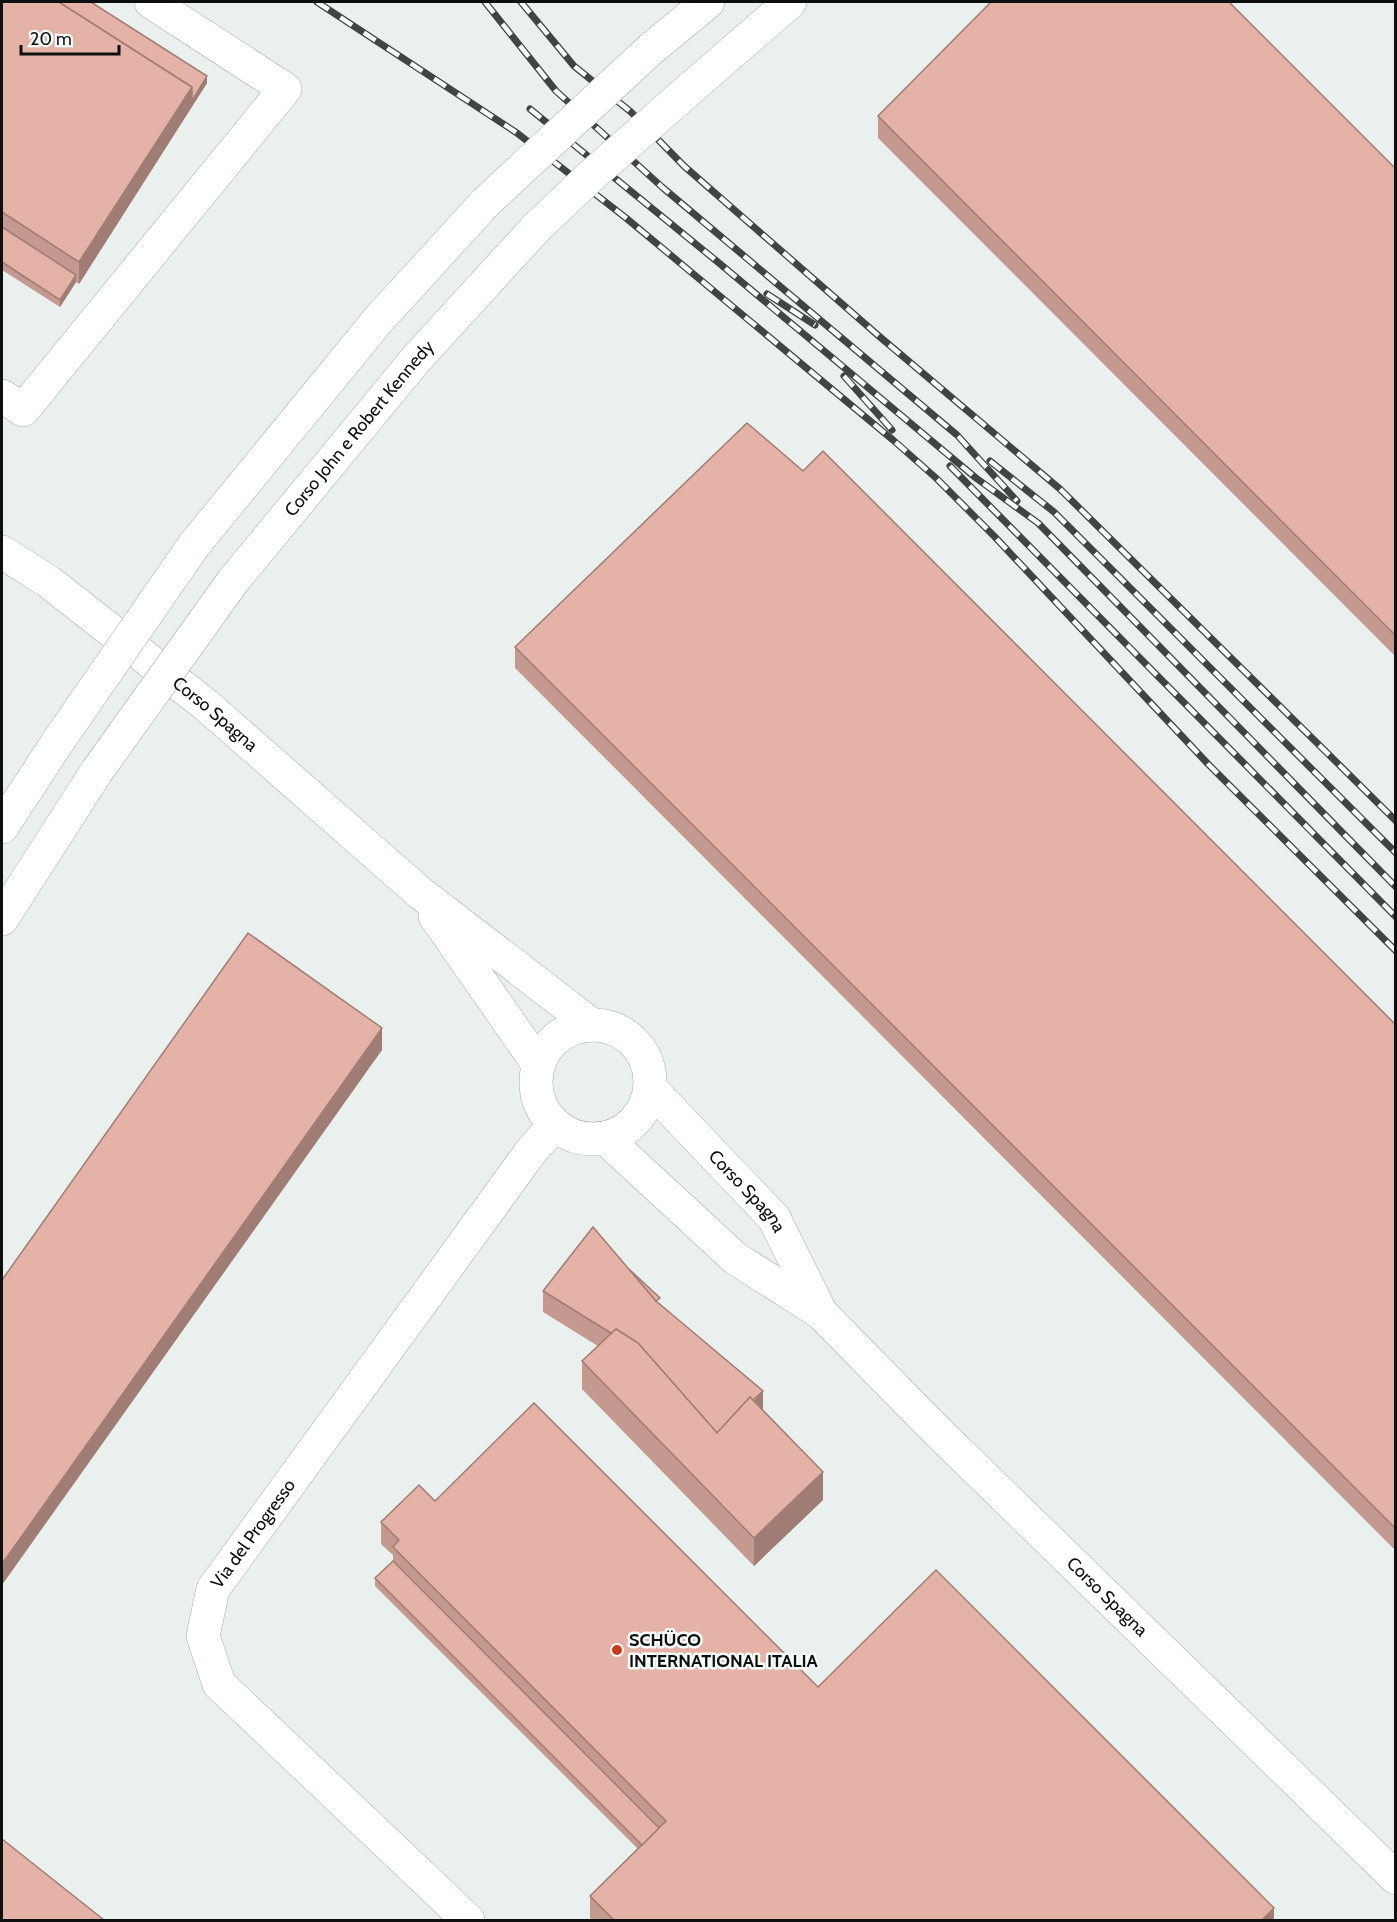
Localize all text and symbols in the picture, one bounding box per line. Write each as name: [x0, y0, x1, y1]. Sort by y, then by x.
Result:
scale bar: [21, 18, 118, 56]
text: 20 m: [30, 28, 72, 50]
street label: Corso John e Robert Kennedy: [280, 336, 439, 521]
street label: Corso Spagna: [168, 672, 262, 756]
street label: Corso Spagna: [704, 1145, 791, 1236]
street label: Via del Progresso: [206, 1475, 300, 1593]
street label: Corso Spagna: [1062, 1552, 1153, 1641]
place label: SCHÜCO INTERNATIONAL ITALIA: [629, 1629, 818, 1672]
marker: SCHÜCO INTERNATIONAL ITALIA: [610, 1643, 624, 1657]

